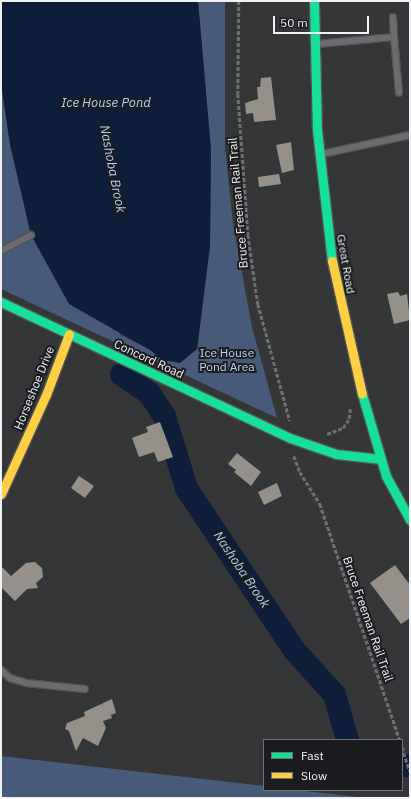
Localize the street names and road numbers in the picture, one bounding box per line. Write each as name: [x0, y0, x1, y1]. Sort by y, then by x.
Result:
street label: Bruce Freeman Rail Trail: [225, 137, 251, 269]
street label: Great Road: [334, 233, 358, 295]
street label: Concord Road: [112, 337, 186, 381]
street label: Horseshoe Drive: [11, 344, 57, 432]
street label: Bruce Freeman Rail Trail: [340, 555, 396, 683]

